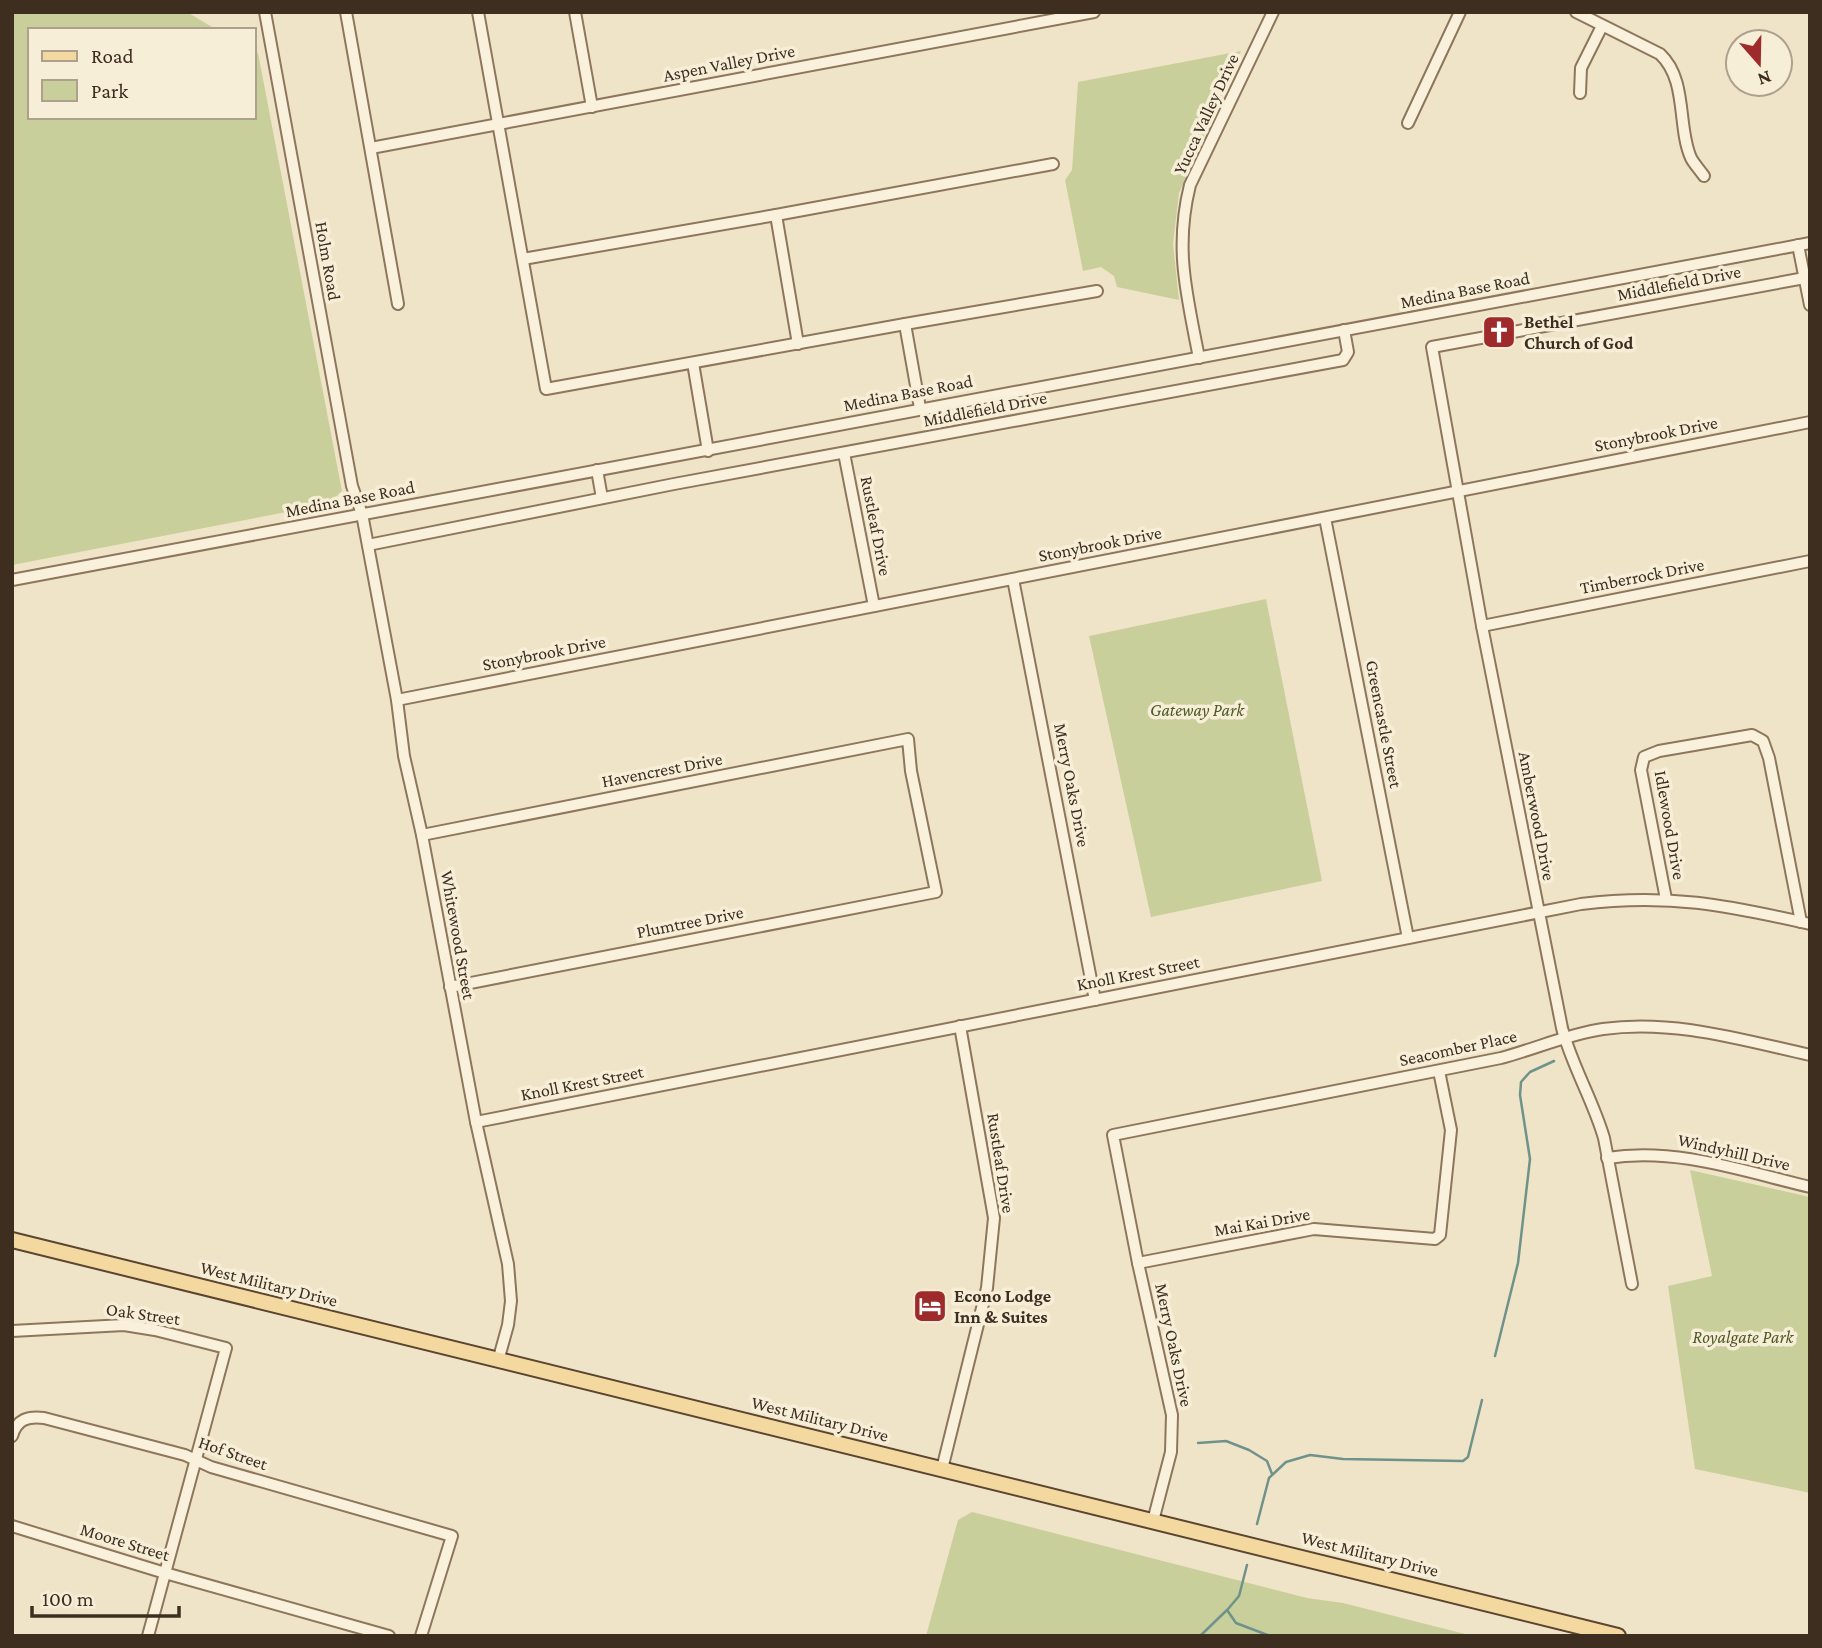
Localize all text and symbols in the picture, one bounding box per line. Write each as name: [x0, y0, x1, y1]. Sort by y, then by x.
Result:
legend: [28, 28, 256, 119]
north arrow: [1724, 28, 1794, 98]
street label: Aspen Valley Drive: [661, 40, 797, 86]
text: Road: [91, 44, 134, 68]
street label: Yucca Valley Drive: [1169, 50, 1243, 177]
text: N: [1755, 66, 1774, 91]
text: Park: [91, 79, 128, 103]
street label: Holm Road: [311, 220, 345, 303]
street label: Middlefield Drive: [1615, 261, 1743, 305]
street label: Medina Base Road: [1399, 268, 1532, 312]
place label: Bethel Church of God: [1524, 312, 1634, 353]
church icon: Bethel Church of God: [1480, 313, 1518, 351]
street label: Medina Base Road: [842, 371, 975, 415]
street label: Middlefield Drive: [921, 387, 1049, 431]
street label: Stonybrook Drive: [1593, 412, 1719, 456]
street label: Rustleaf Drive: [857, 474, 895, 578]
street label: Medina Base Road: [284, 477, 417, 521]
street label: Stonybrook Drive: [1037, 522, 1163, 566]
street label: Timberrock Drive: [1578, 554, 1706, 598]
street label: Stonybrook Drive: [481, 631, 607, 675]
street label: Greencastle Street: [1362, 658, 1406, 791]
park label: Gateway Park: [1150, 700, 1245, 720]
street label: Merry Oaks Drive: [1050, 721, 1094, 849]
street label: Havencrest Drive: [600, 748, 724, 792]
street label: Amberwood Drive: [1515, 750, 1559, 882]
street label: Idlewood Drive: [1651, 769, 1689, 881]
street label: Whitewood Street: [437, 869, 479, 1002]
street label: Plumtree Drive: [635, 902, 745, 942]
street label: Knoll Krest Street: [1075, 951, 1202, 995]
street label: Seacomber Place: [1397, 1026, 1519, 1070]
street label: Knoll Krest Street: [519, 1061, 646, 1105]
street label: Rustleaf Drive: [983, 1111, 1019, 1215]
street label: Windyhill Drive: [1676, 1129, 1792, 1175]
street label: Mai Kai Drive: [1212, 1204, 1312, 1240]
street label: West Military Drive: [198, 1257, 340, 1311]
street label: Merry Oaks Drive: [1151, 1281, 1197, 1409]
place label: Econo Lodge Inn & Suites: [954, 1286, 1051, 1327]
hotel icon: Econo Lodge Inn & Suites: [911, 1287, 949, 1325]
street label: Oak Street: [105, 1299, 182, 1329]
park label: Royalgate Park: [1693, 1327, 1795, 1347]
street label: West Military Drive: [749, 1392, 891, 1446]
street label: Hof Street: [196, 1432, 271, 1474]
street label: Moore Street: [78, 1519, 173, 1565]
street label: West Military Drive: [1299, 1527, 1441, 1581]
scale bar: [32, 1574, 178, 1618]
text: 100 m: [42, 1587, 94, 1611]

